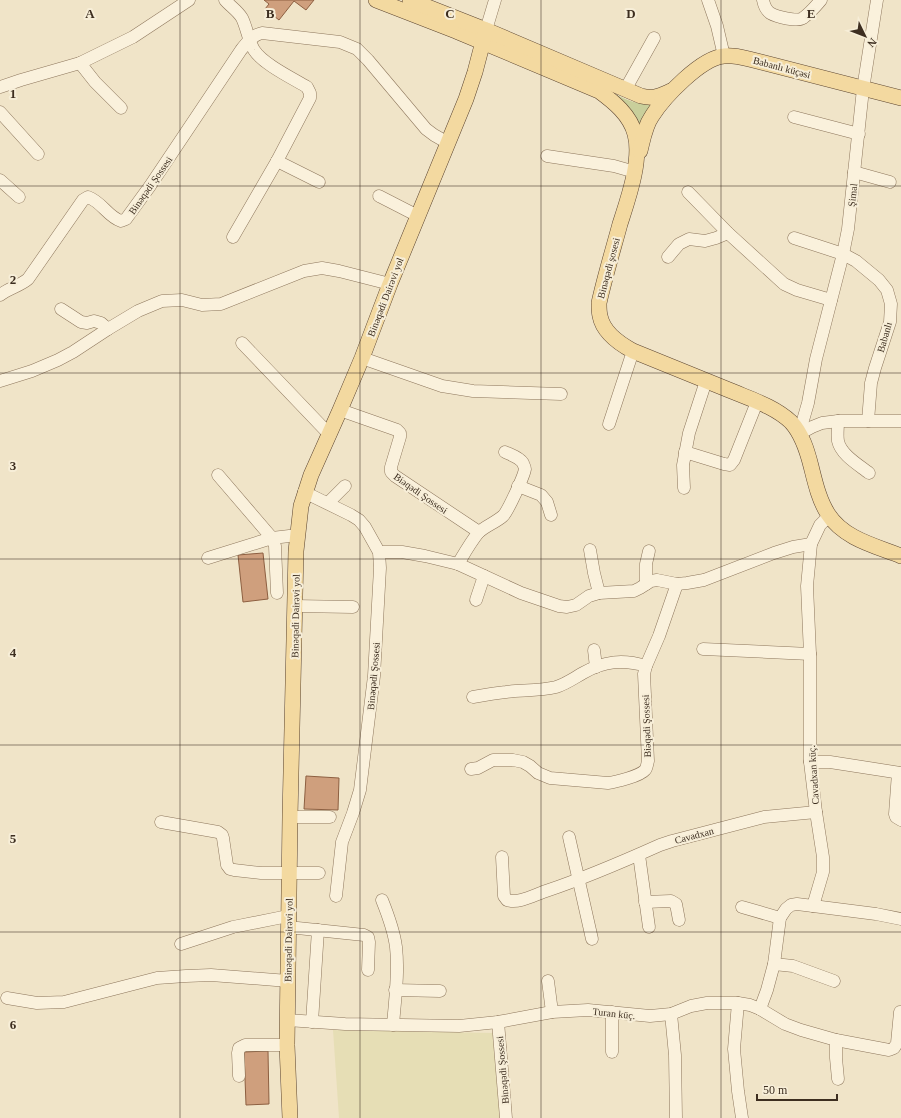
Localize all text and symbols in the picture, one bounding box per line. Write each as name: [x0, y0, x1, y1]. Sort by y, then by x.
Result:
text: A: [85, 6, 95, 21]
text: B: [266, 6, 275, 21]
text: C: [445, 6, 455, 21]
text: D: [626, 6, 636, 21]
text: E: [807, 6, 815, 21]
north arrow: [845, 16, 885, 56]
text: N: [865, 36, 879, 50]
street label: Babanlı küçəsi: [752, 55, 812, 81]
text: 1: [10, 86, 16, 101]
street label: Binəqədi Şossesi: [126, 154, 175, 216]
street label: Şimal: [846, 183, 859, 207]
street label: Binəqədi şosesi: [595, 236, 622, 300]
street label: Binəqədi Dairəvi yol: [365, 256, 406, 338]
text: 2: [10, 272, 16, 287]
street label: Babanlı: [875, 320, 894, 354]
text: 3: [10, 458, 17, 473]
street label: Biəqədi Şossesi: [392, 471, 450, 516]
street label: Binəqədi Dairəvi yol: [289, 574, 302, 658]
street label: Binəqədi Şossesi: [365, 641, 382, 710]
text: 4: [10, 645, 17, 660]
street label: Biəqədi Şossesi: [640, 694, 653, 758]
street label: Cavadxan küç.: [806, 745, 821, 805]
street label: Cavadxan: [673, 825, 715, 846]
text: 5: [10, 831, 17, 846]
street label: Binəqədi Dairəvi yol: [282, 898, 295, 982]
street label: Turan küç.: [592, 1006, 636, 1021]
text: 6: [10, 1017, 17, 1032]
street label: Binəqədi Şossesi: [494, 1035, 511, 1104]
scale bar: [757, 1076, 837, 1102]
text: 50 m: [763, 1083, 788, 1097]

